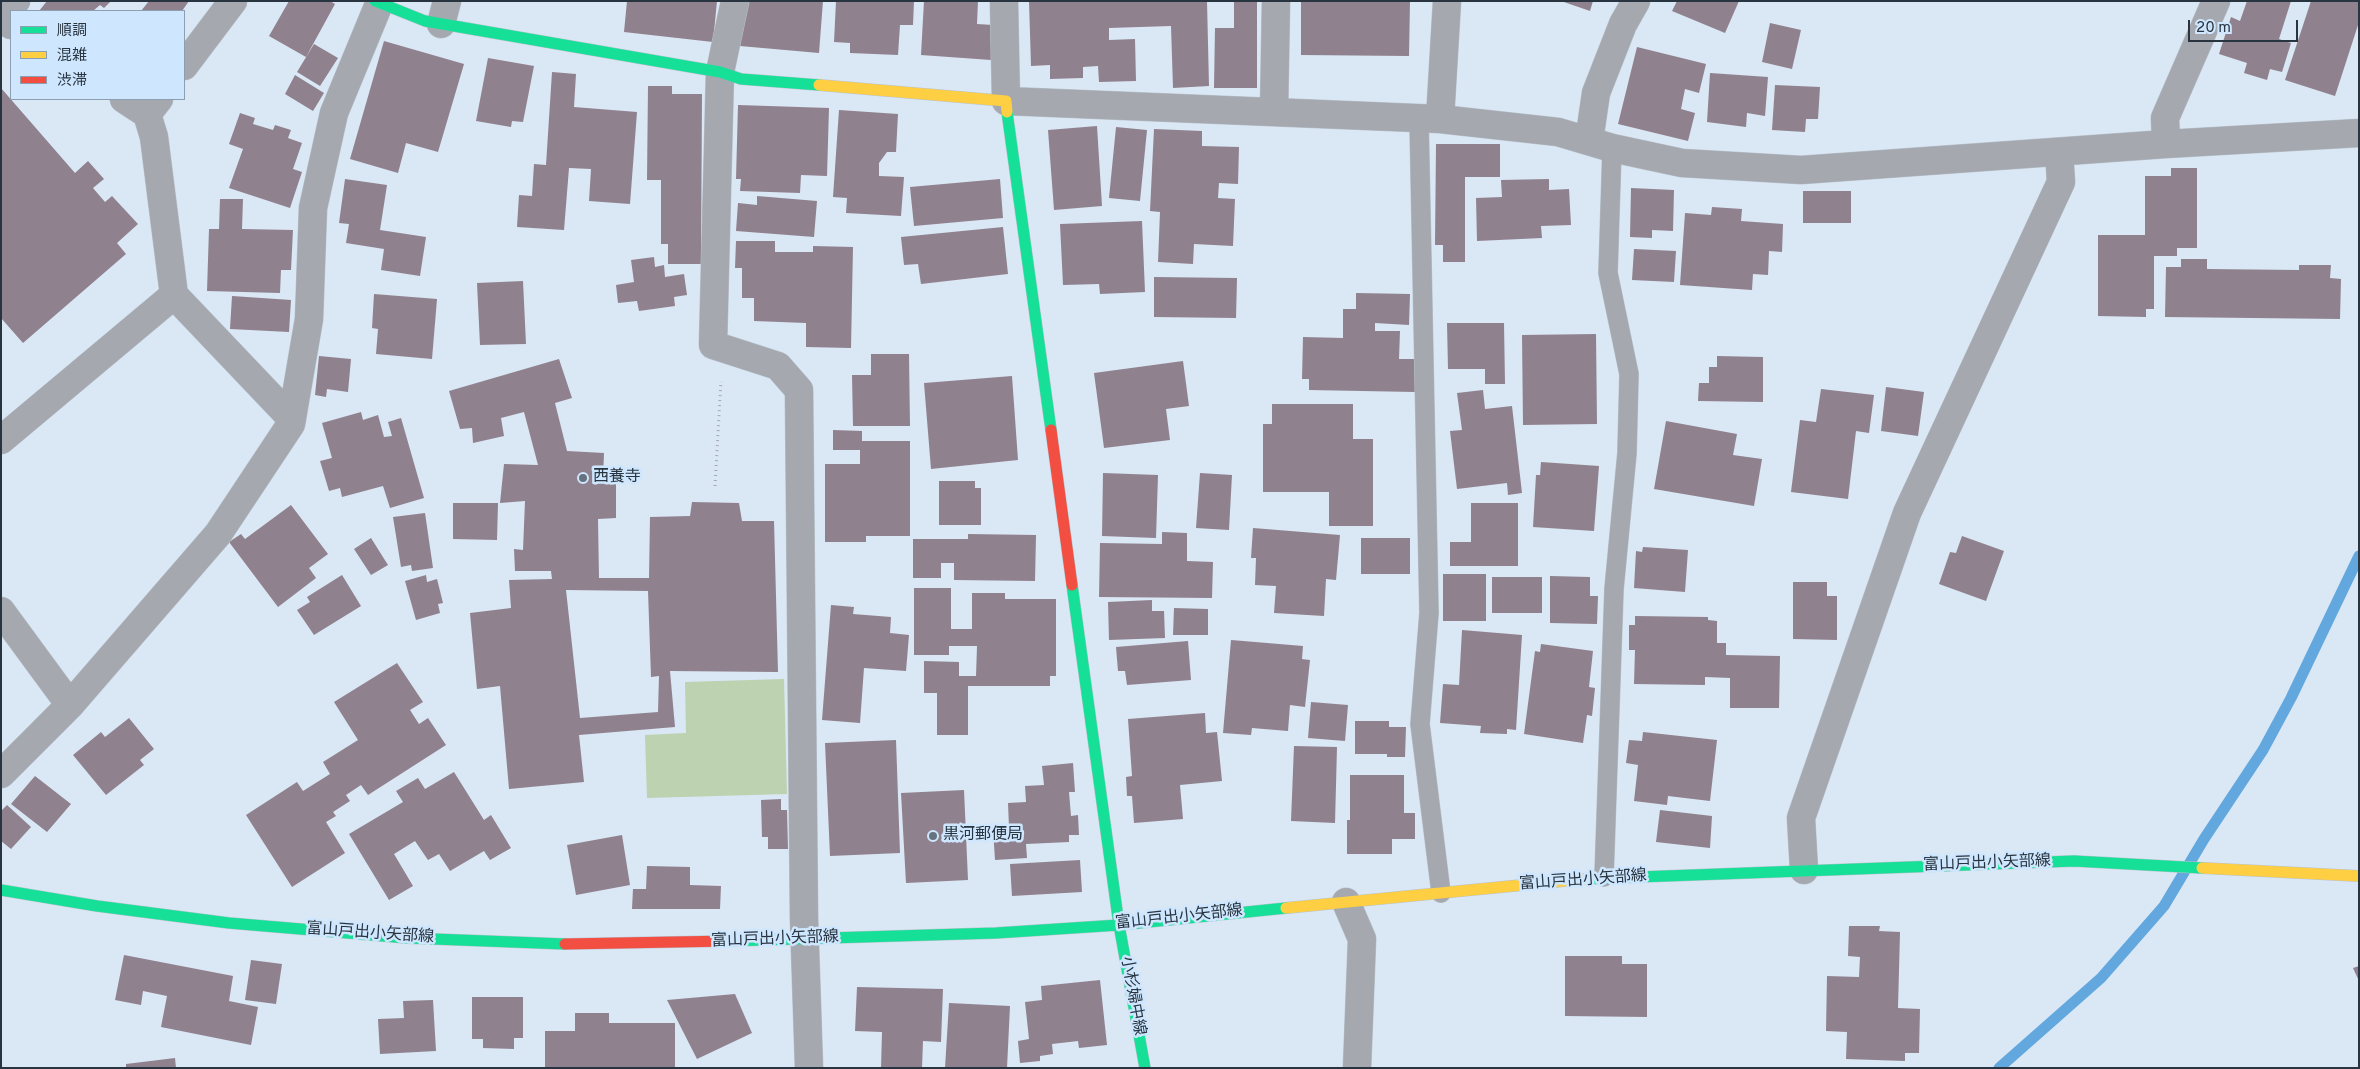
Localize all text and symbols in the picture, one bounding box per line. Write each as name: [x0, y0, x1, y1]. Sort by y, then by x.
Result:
legend: [10, 10, 185, 100]
scale bar: [2190, 10, 2300, 42]
text: 20 m: [2196, 19, 2231, 38]
text: 順調: [57, 22, 87, 41]
text: 混雑: [57, 47, 87, 66]
text: 渋滞: [57, 72, 87, 91]
place label: 西養寺: [593, 468, 641, 488]
marker: 西養寺: [577, 472, 589, 484]
place label: 黒河郵便局: [943, 826, 1023, 846]
marker: 黒河郵便局: [927, 830, 939, 842]
street label: 富山戸出小矢部線: [1923, 852, 2051, 876]
street label: 富山戸出小矢部線: [1518, 867, 1648, 895]
street label: 富山戸出小矢部線: [1114, 902, 1244, 934]
street label: 富山戸出小矢部線: [305, 920, 435, 948]
street label: 富山戸出小矢部線: [711, 928, 839, 952]
street label: 小杉婦中線: [1116, 955, 1148, 1037]

